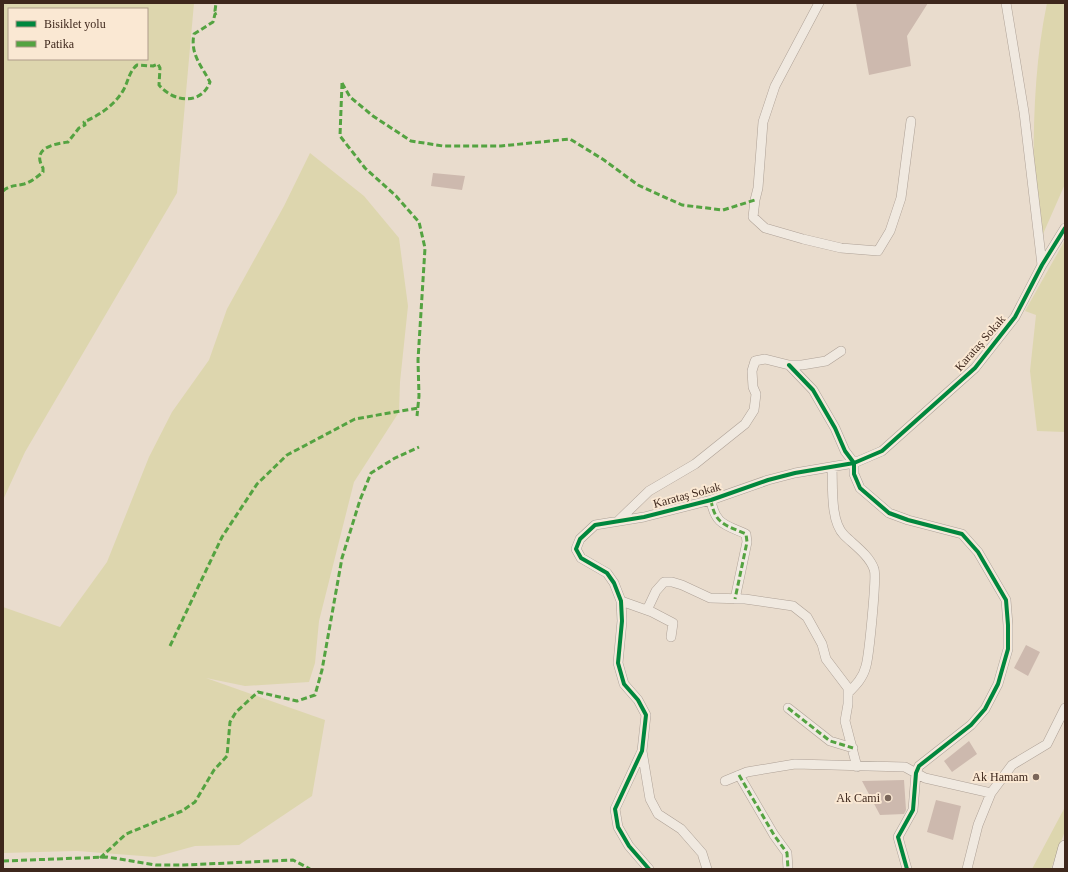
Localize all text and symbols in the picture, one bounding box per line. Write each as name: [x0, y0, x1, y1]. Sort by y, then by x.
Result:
legend: [8, 8, 148, 60]
text: Bisiklet yolu: [44, 17, 106, 31]
text: Patika: [44, 37, 75, 51]
street label: Karataş Sokak: [952, 312, 1008, 374]
street label: Karataş Sokak: [652, 479, 722, 511]
place label: Ak Hamam: [972, 770, 1029, 784]
marker: Ak Hamam: [1031, 772, 1041, 782]
place label: Ak Cami: [836, 791, 881, 805]
marker: Ak Cami: [883, 793, 893, 803]

